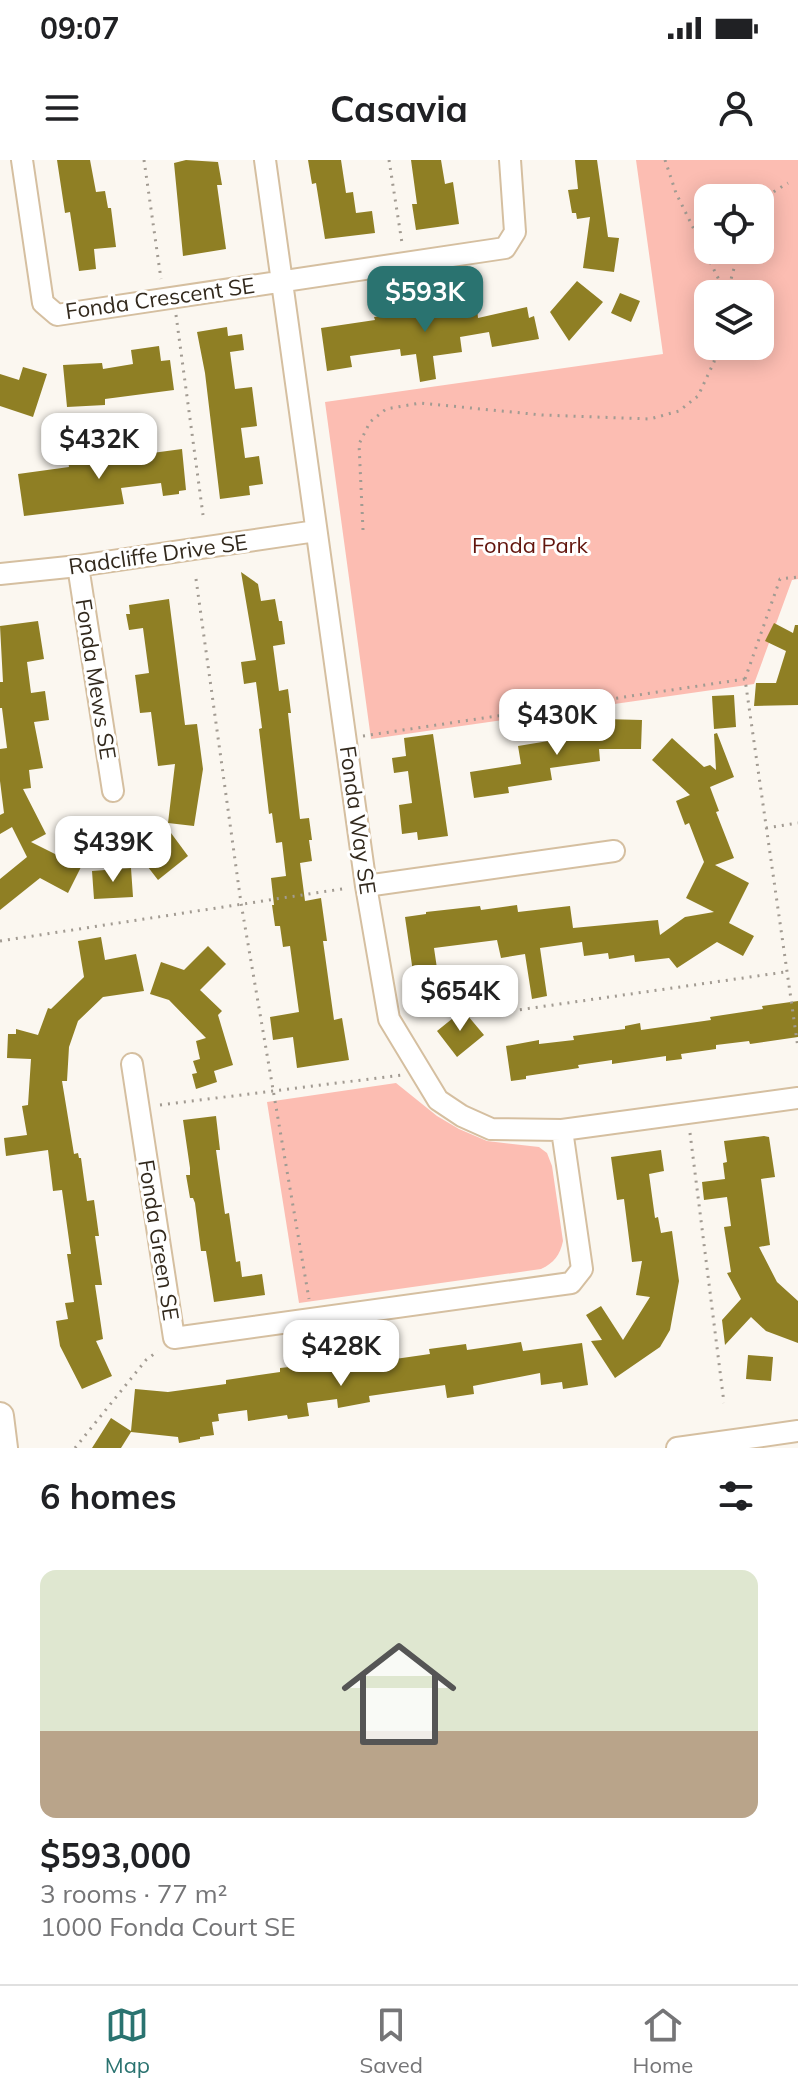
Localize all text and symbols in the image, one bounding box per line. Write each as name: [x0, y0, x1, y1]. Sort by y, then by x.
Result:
text: 09:07: [40, 9, 119, 47]
icon: menu: [40, 86, 84, 130]
text: Casavia: [330, 86, 468, 131]
icon: person: [714, 86, 758, 130]
map controls: [694, 184, 774, 360]
button: locate: [694, 184, 774, 264]
pin: $593K: [369, 266, 481, 334]
street label: Fonda Crescent SE: [64, 271, 256, 325]
text: $593K: [385, 275, 465, 308]
button: layers: [694, 280, 774, 360]
pin: $432K: [43, 413, 155, 481]
text: $432K: [59, 422, 139, 455]
street label: Radcliffe Drive SE: [67, 528, 249, 580]
park label: Fonda Park: [472, 531, 589, 559]
street label: Fonda Mews SE: [69, 597, 123, 761]
pin: $430K: [501, 689, 613, 757]
text: $430K: [517, 698, 597, 731]
street label: Fonda Way SE: [334, 744, 382, 896]
pin: $439K: [57, 816, 169, 884]
text: $439K: [73, 825, 153, 858]
pin: $654K: [404, 965, 516, 1033]
text: $654K: [420, 974, 500, 1007]
street label: Fonda Green SE: [132, 1157, 186, 1323]
pin: $428K: [285, 1320, 397, 1388]
text: $428K: [301, 1329, 381, 1362]
icon: filters: [714, 1474, 758, 1518]
text: 6 homes: [40, 1475, 177, 1518]
icon: home: [327, 1622, 471, 1766]
text: $593,000: [40, 1834, 191, 1877]
text: 3 rooms · 77 m²: [40, 1877, 227, 1910]
text: 1000 Fonda Court SE: [40, 1910, 296, 1943]
tab: Map: [105, 2003, 150, 2079]
tab: Saved: [360, 2003, 423, 2079]
tab: Home: [633, 2003, 693, 2079]

